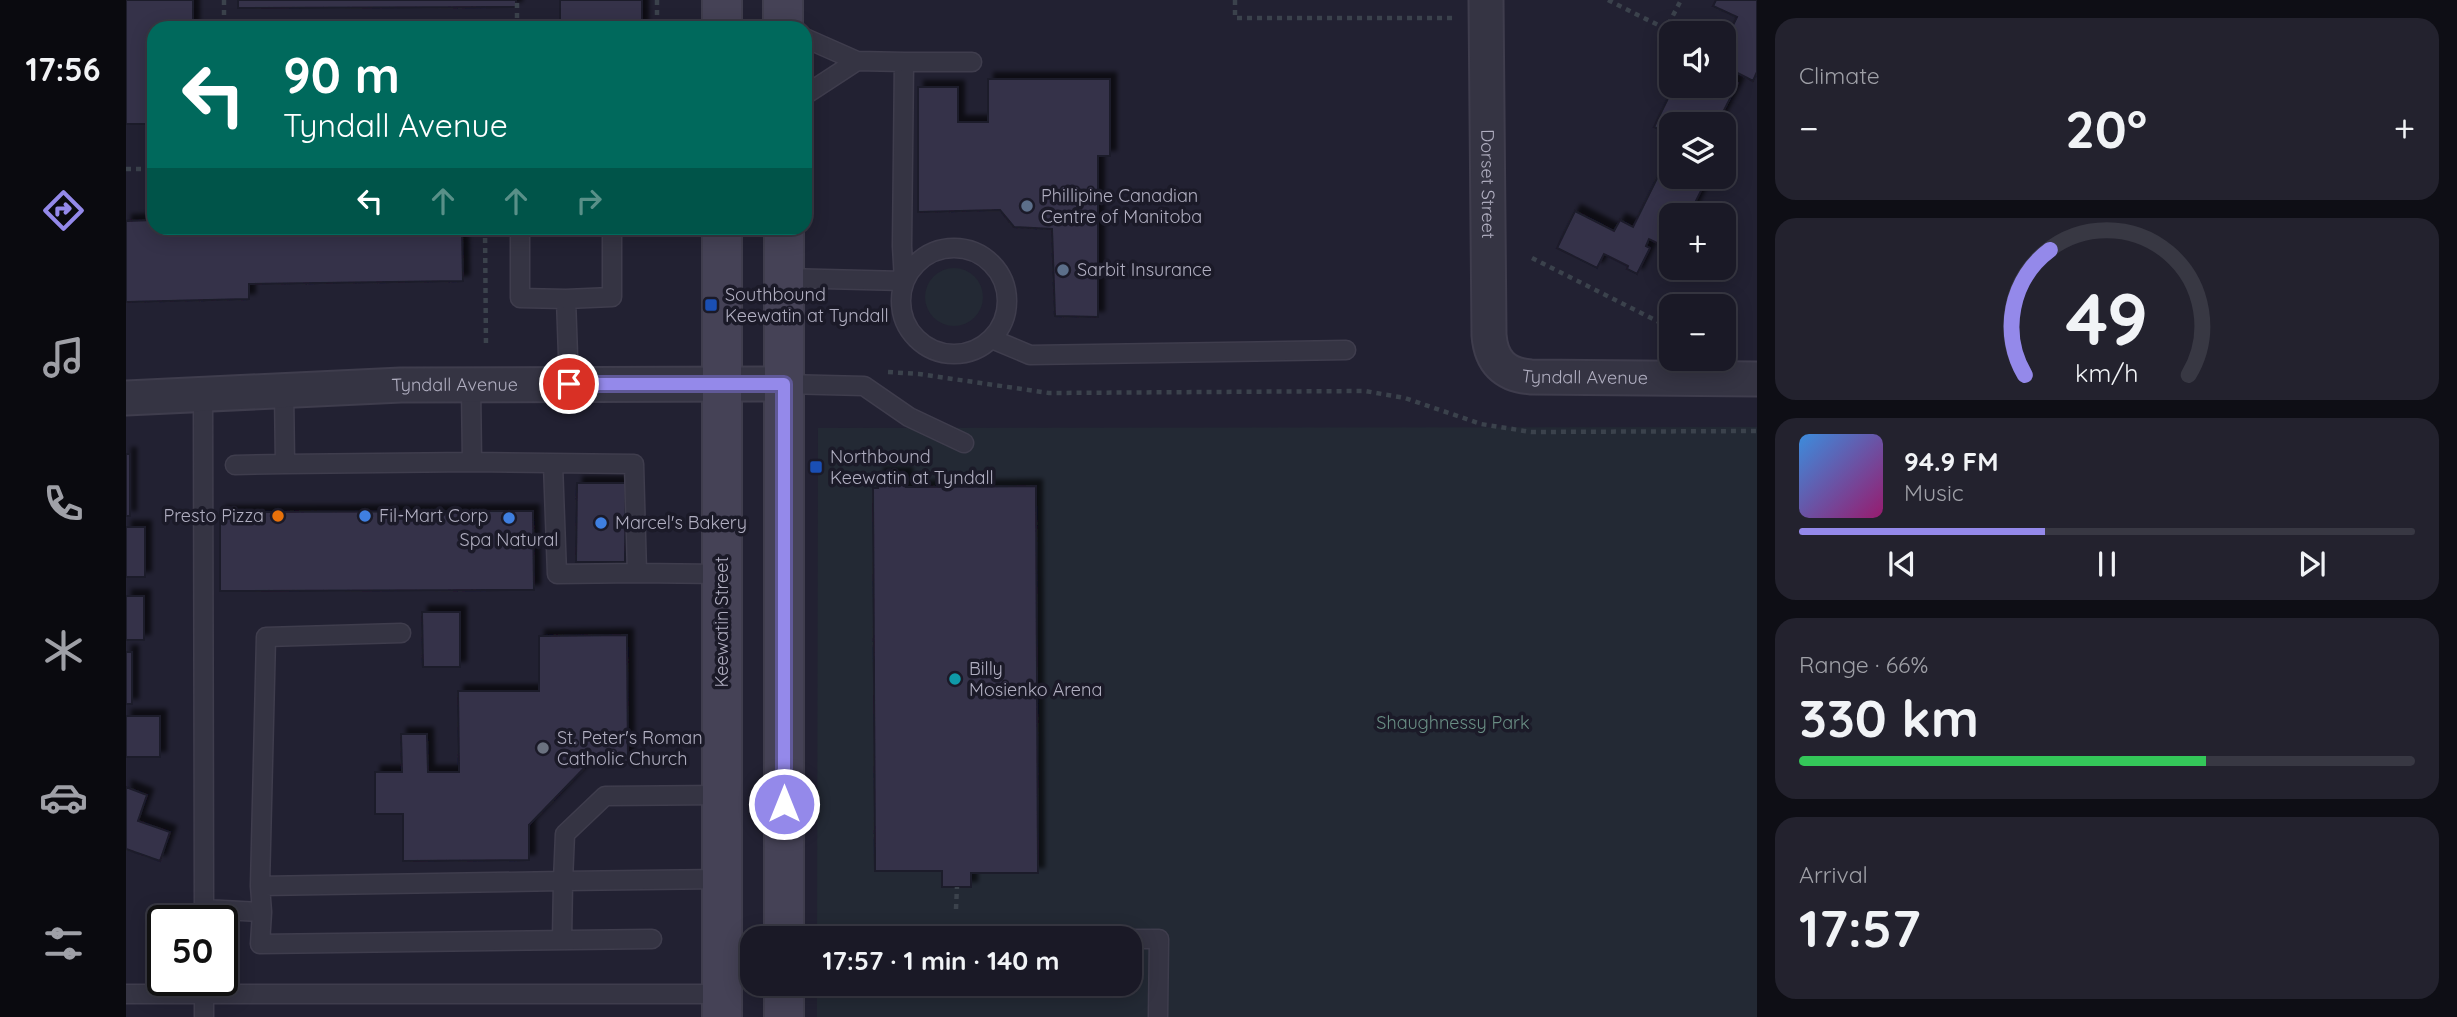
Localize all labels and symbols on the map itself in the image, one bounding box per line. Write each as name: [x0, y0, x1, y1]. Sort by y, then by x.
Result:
street label: Dorset Street: [1476, 129, 1500, 239]
place label: Phillipine Canadian Centre of Manitoba: [1041, 184, 1202, 228]
marker: Phillipine Canadian Centre of Manitoba: [1019, 198, 1035, 214]
place label: Sarbit Insurance: [1077, 258, 1212, 281]
marker: Sarbit Insurance: [1055, 262, 1071, 278]
place label: Southbound Keewatin at Tyndall: [725, 283, 889, 327]
marker: Southbound Keewatin at Tyndall: [703, 297, 719, 313]
pin: [539, 354, 599, 414]
street label: Tyndall Avenue: [1520, 364, 1648, 389]
street label: Tyndall Avenue: [391, 373, 518, 396]
place label: Northbound Keewatin at Tyndall: [830, 445, 994, 489]
marker: Northbound Keewatin at Tyndall: [808, 459, 824, 475]
place label: Presto Pizza: [164, 504, 264, 527]
place label: Fil-Mart Corp: [379, 504, 488, 527]
marker: Presto Pizza: [270, 508, 286, 524]
marker: Fil-Mart Corp: [357, 508, 373, 524]
marker: Spa Natural: [501, 510, 517, 526]
place label: Marcel's Bakery: [615, 511, 747, 534]
marker: Marcel's Bakery: [593, 515, 609, 531]
place label: Spa Natural: [460, 528, 558, 551]
street label: Keewatin Street: [710, 556, 733, 688]
place label: Billy Mosienko Arena: [969, 657, 1102, 701]
marker: Billy Mosienko Arena: [947, 671, 963, 687]
park label: Shaughnessy Park: [1376, 711, 1530, 734]
place label: St. Peter's Roman Catholic Church: [557, 726, 703, 770]
marker: St. Peter's Roman Catholic Church: [535, 740, 551, 756]
position arrow: [747, 767, 821, 841]
speed limit sign: 50: [147, 905, 238, 996]

